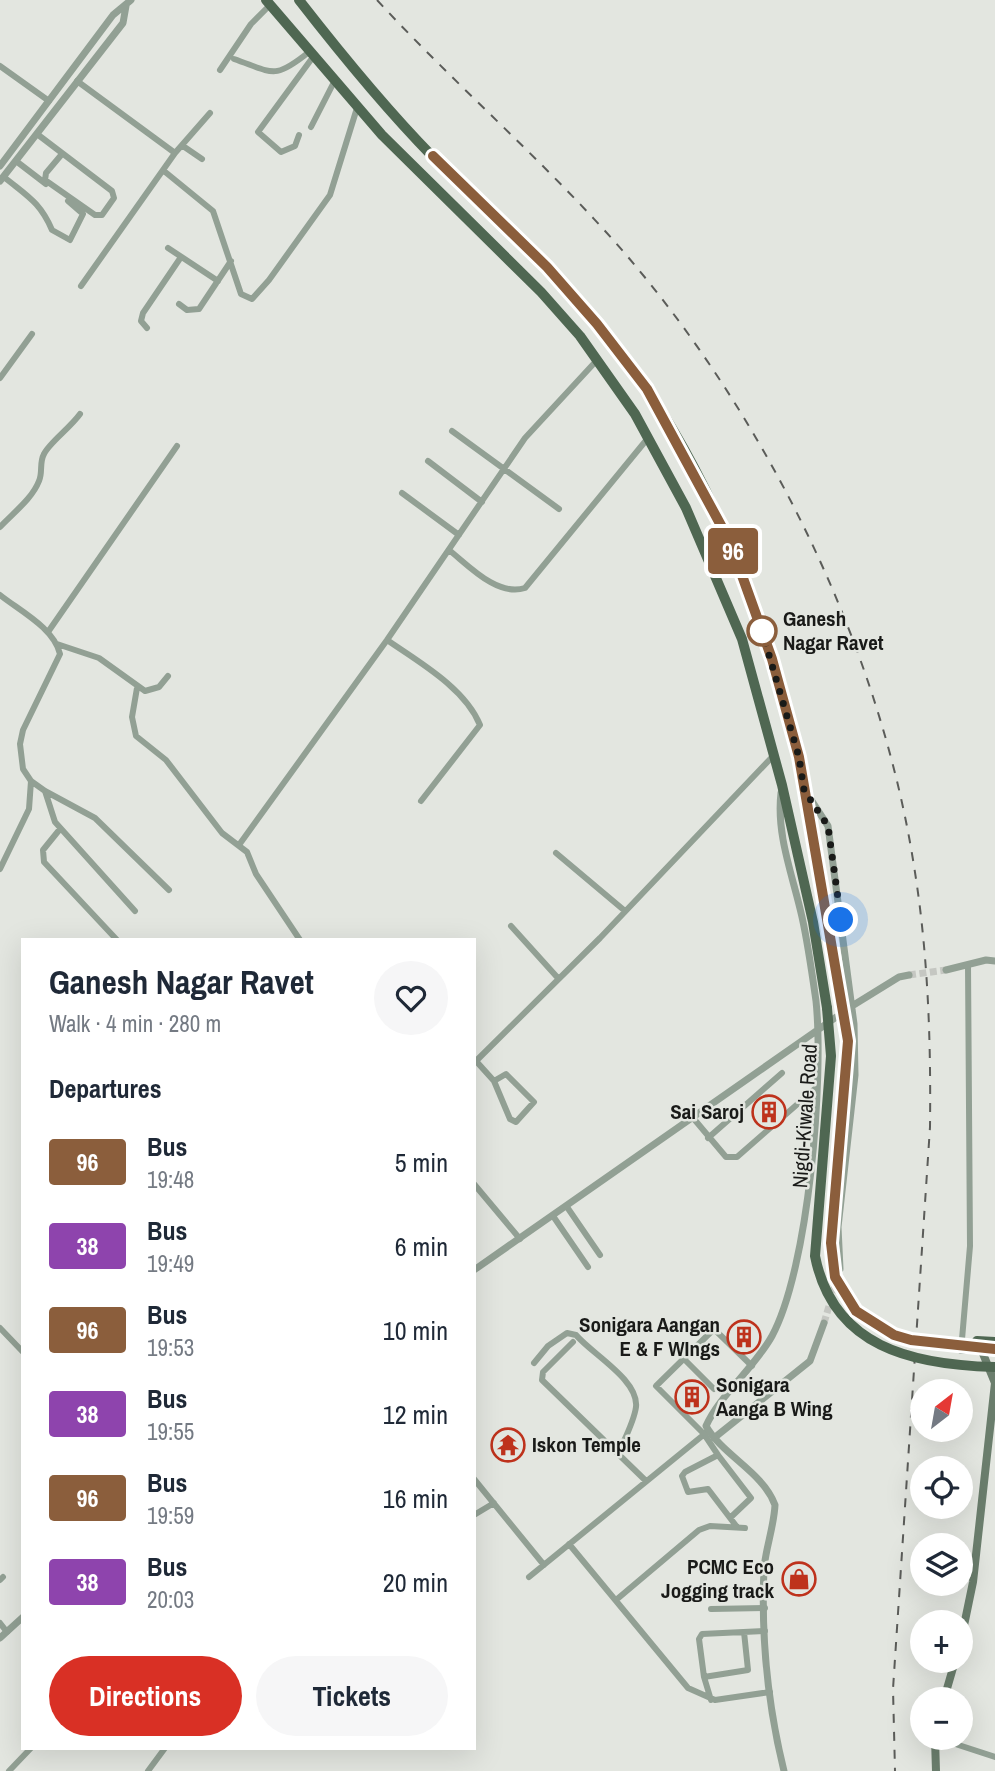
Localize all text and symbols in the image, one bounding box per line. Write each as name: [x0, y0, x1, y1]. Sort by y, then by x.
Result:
line badge: 96: [702, 528, 764, 574]
text: 96: [722, 535, 744, 567]
place label: Ganesh Nagar Ravet: [783, 604, 884, 657]
marker: Ganesh Nagar Ravet: [747, 616, 777, 646]
your location: [823, 902, 858, 937]
text: Ganesh Nagar Ravet: [49, 960, 314, 1004]
button: heart: [374, 961, 448, 1035]
text: Walk · 4 min · 280 m: [49, 1008, 221, 1039]
street label: Nigdi-Kiwale Road: [785, 1043, 824, 1189]
text: Departures: [49, 1071, 162, 1106]
building icon: Sai Saroj: [750, 1093, 788, 1131]
place label: Sai Saroj: [670, 1097, 744, 1126]
text: Bus: [147, 1129, 187, 1164]
text: 5 min: [395, 1145, 448, 1180]
text: 96: [77, 1146, 98, 1178]
text: 19:48: [147, 1164, 194, 1195]
text: Bus: [147, 1213, 187, 1248]
text: 6 min: [395, 1229, 448, 1264]
text: 38: [77, 1230, 98, 1262]
text: 19:49: [147, 1248, 194, 1279]
text: Bus: [147, 1297, 187, 1332]
place label: Sonigara Aangan E & F WIngs: [579, 1310, 720, 1363]
text: 10 min: [383, 1313, 448, 1348]
text: 96: [77, 1314, 98, 1346]
building icon: Sonigara Aangan E & F WIngs: [725, 1318, 763, 1356]
text: 19:53: [147, 1332, 194, 1363]
place label: Sonigara Aanga B Wing: [716, 1370, 833, 1423]
building icon: Sonigara Aanga B Wing: [673, 1378, 711, 1416]
north arrow: [910, 1379, 973, 1442]
map controls: [910, 1379, 973, 1750]
text: Bus: [147, 1381, 187, 1416]
text: 12 min: [383, 1397, 448, 1432]
text: 38: [77, 1398, 98, 1430]
text: 19:55: [147, 1416, 194, 1447]
temple icon: Iskon Temple: [489, 1426, 527, 1464]
place label: Iskon Temple: [532, 1430, 641, 1459]
button: locate: [910, 1456, 973, 1519]
text: Bus: [147, 1465, 187, 1500]
text: 16 min: [383, 1481, 448, 1516]
text: 96: [77, 1482, 98, 1514]
text: 19:59: [147, 1500, 194, 1531]
button: layers: [910, 1533, 973, 1596]
text: Bus: [147, 1549, 187, 1584]
place label: PCMC Eco Jogging track: [661, 1552, 774, 1605]
shop icon: PCMC Eco Jogging track: [780, 1560, 818, 1598]
text: 20 min: [383, 1565, 448, 1600]
text: 38: [77, 1566, 98, 1598]
text: 20:03: [147, 1584, 194, 1615]
button: +: [910, 1610, 973, 1673]
button: Directions: [49, 1656, 242, 1736]
button: Tickets: [256, 1656, 448, 1736]
button: −: [910, 1687, 973, 1750]

